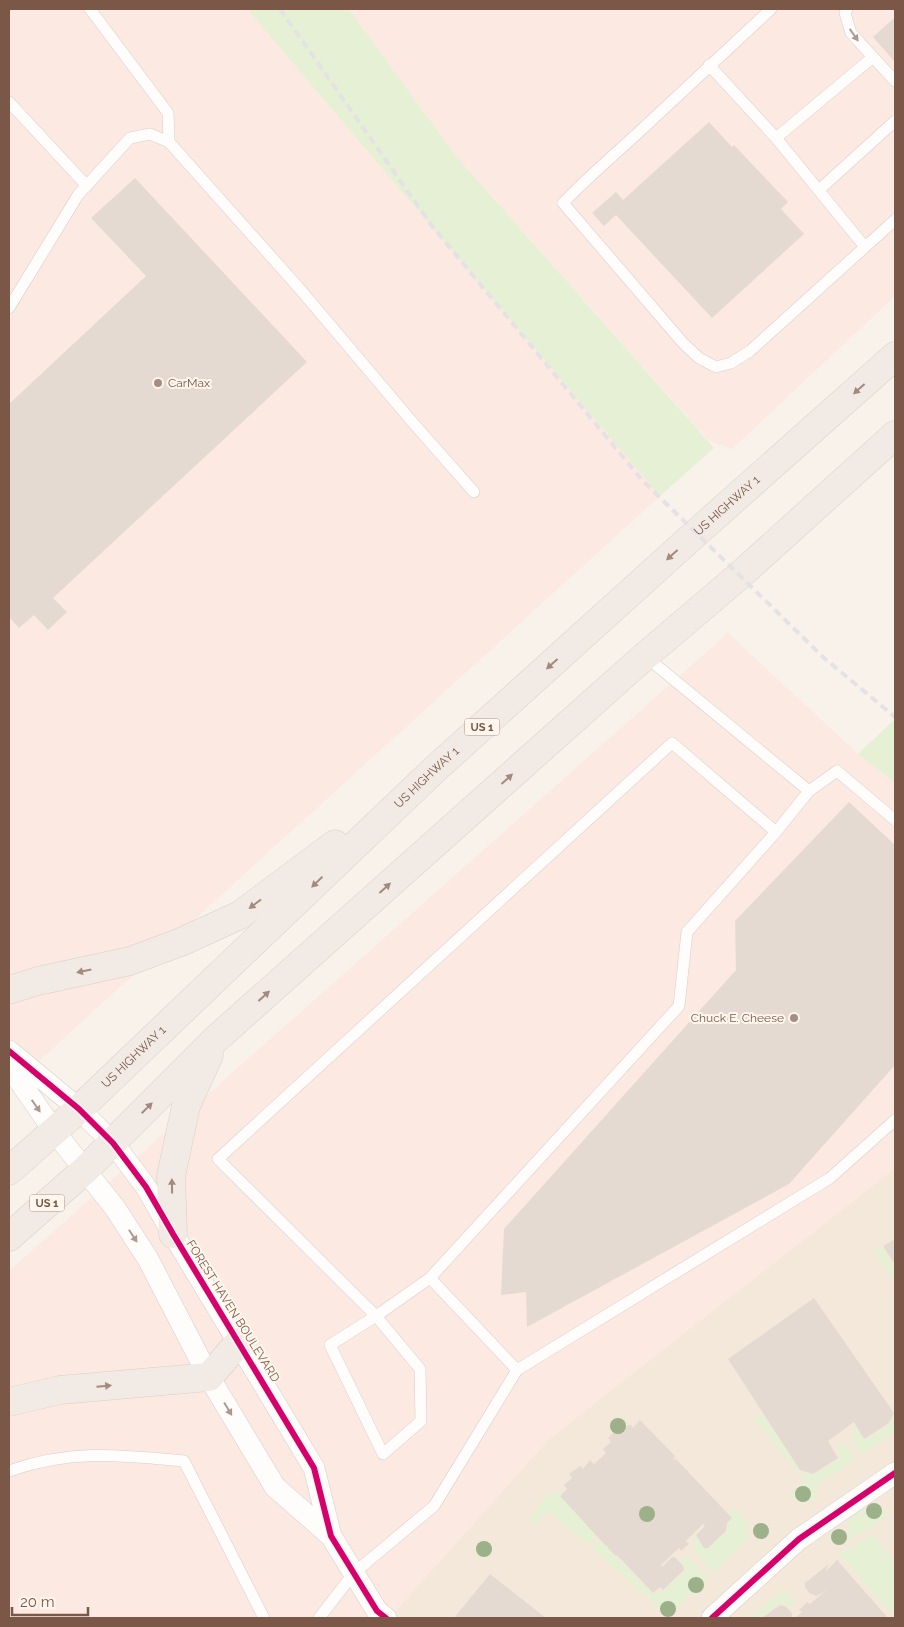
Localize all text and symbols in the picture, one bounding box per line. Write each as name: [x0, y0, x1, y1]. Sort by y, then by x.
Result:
one-way arrow: [849, 28, 859, 42]
place label: CarMax: [168, 376, 210, 390]
marker: CarMax: [152, 377, 164, 389]
one-way arrow: [852, 383, 865, 394]
street label: US HIGHWAY 1: [691, 473, 763, 539]
one-way arrow: [667, 549, 679, 561]
one-way arrow: [546, 658, 558, 670]
road number: US 1: [464, 719, 500, 736]
street label: US HIGHWAY 1: [392, 744, 462, 811]
one-way arrow: [500, 774, 513, 785]
one-way arrow: [312, 876, 324, 888]
one-way arrow: [379, 882, 392, 893]
one-way arrow: [248, 899, 262, 909]
one-way arrow: [76, 967, 91, 975]
one-way arrow: [258, 990, 270, 1002]
place label: Chuck E. Cheese: [691, 1011, 784, 1025]
marker: Chuck E. Cheese: [788, 1012, 800, 1024]
street label: US HIGHWAY 1: [99, 1023, 169, 1091]
one-way arrow: [31, 1099, 41, 1113]
one-way arrow: [141, 1102, 153, 1114]
one-way arrow: [167, 1177, 175, 1193]
road number: US 1: [30, 1194, 64, 1212]
one-way arrow: [129, 1229, 138, 1243]
street label: FOREST HAVEN BOULEVARD: [183, 1237, 283, 1385]
one-way arrow: [96, 1382, 112, 1390]
one-way arrow: [224, 1403, 233, 1416]
scale bar: [12, 1584, 89, 1616]
text: 20 m: [20, 1593, 55, 1611]

